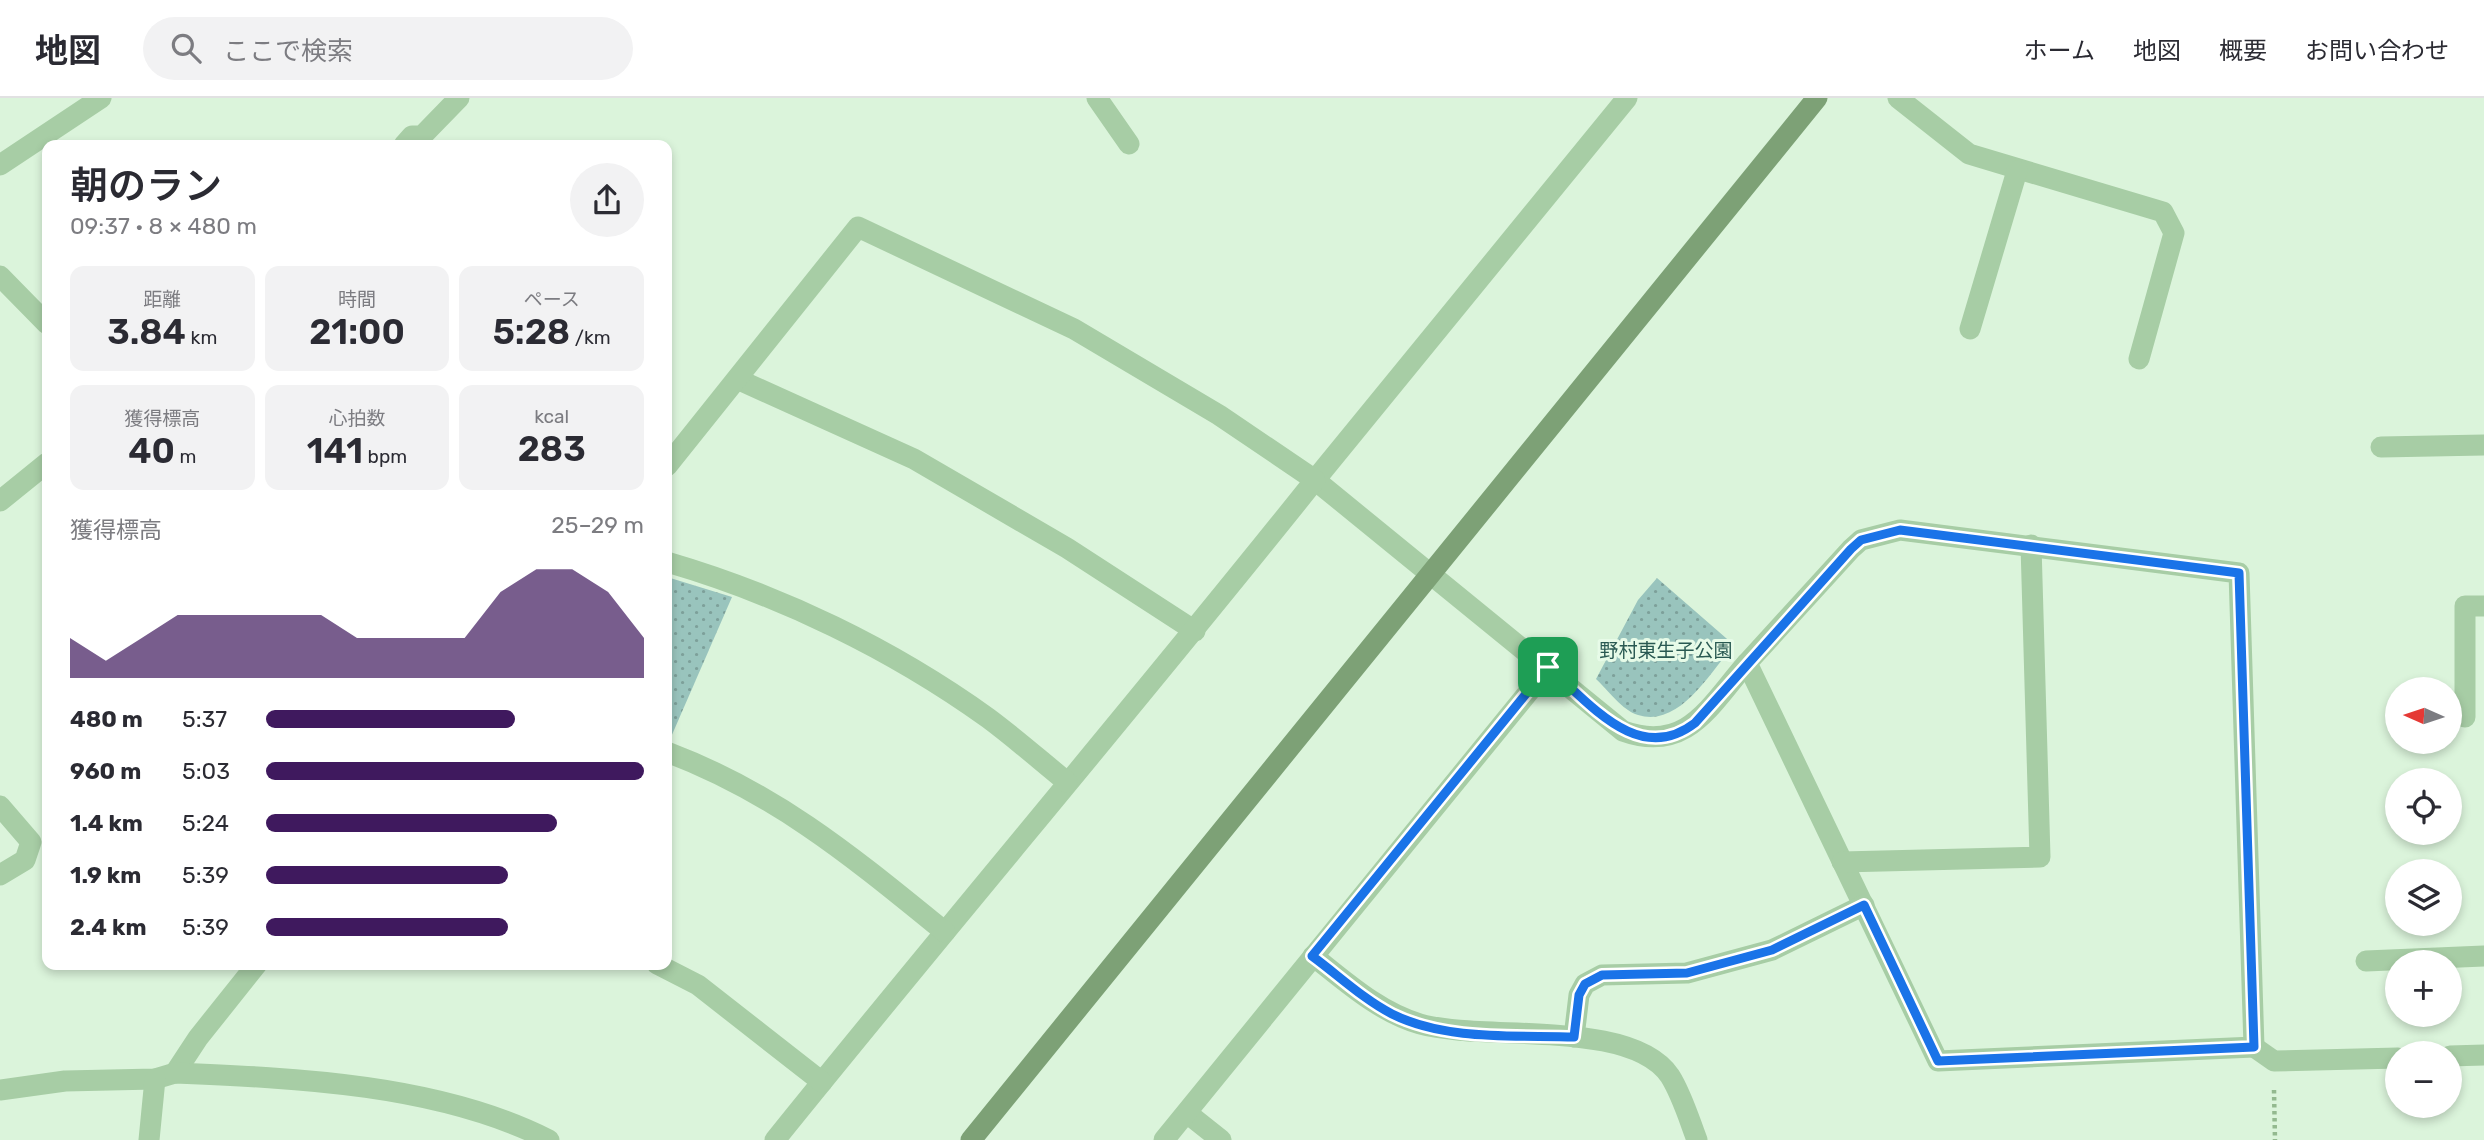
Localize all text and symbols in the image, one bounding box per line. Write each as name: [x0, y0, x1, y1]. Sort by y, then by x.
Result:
search box: [143, 17, 633, 80]
icon: search: [167, 29, 205, 67]
text: 地図: [35, 31, 101, 70]
text: ここで検索: [223, 36, 353, 67]
text: ホーム: [2024, 37, 2095, 65]
text: 地図: [2133, 37, 2181, 65]
text: 概要: [2219, 37, 2267, 65]
text: お問い合わせ: [2305, 37, 2449, 65]
text: 朝のラン: [70, 163, 222, 209]
button: share: [570, 163, 644, 237]
text: 09:37 · 8 × 480 m: [70, 212, 257, 240]
text: 距離: [143, 288, 181, 311]
text: 時間: [338, 288, 376, 311]
text: ペース: [524, 288, 580, 311]
text: 3.84: [107, 311, 186, 353]
text: 21:00: [309, 311, 405, 353]
text: 5:28: [493, 311, 570, 353]
text: km: [186, 326, 217, 349]
text: /km: [570, 326, 611, 349]
text: kcal: [534, 405, 569, 428]
text: 獲得標高: [124, 407, 200, 430]
text: 心拍数: [328, 407, 386, 430]
text: 283: [518, 428, 586, 470]
text: 40: [128, 430, 175, 472]
text: 141: [307, 430, 363, 472]
text: m: [175, 445, 196, 468]
text: bpm: [363, 445, 407, 468]
text: 25–29 m: [551, 511, 644, 539]
text: 獲得標高: [70, 516, 162, 544]
pin: [1518, 637, 1578, 697]
park label: 野村東生子公園: [1599, 639, 1733, 662]
icon: arrive: [1529, 648, 1567, 686]
north arrow: [2385, 677, 2462, 754]
map controls: [2385, 677, 2462, 1118]
text: 480 m: [70, 705, 143, 733]
text: 5:37: [182, 705, 227, 733]
text: 960 m: [70, 757, 141, 785]
text: 5:03: [182, 757, 230, 785]
button: locate: [2385, 768, 2462, 845]
text: 1.4 km: [70, 809, 143, 837]
text: 5:24: [182, 809, 229, 837]
button: layers: [2385, 859, 2462, 936]
text: 1.9 km: [70, 861, 141, 889]
text: 5:39: [182, 861, 229, 889]
text: 2.4 km: [70, 913, 146, 941]
text: 5:39: [182, 913, 229, 941]
button: +: [2385, 950, 2462, 1027]
button: −: [2385, 1041, 2462, 1118]

